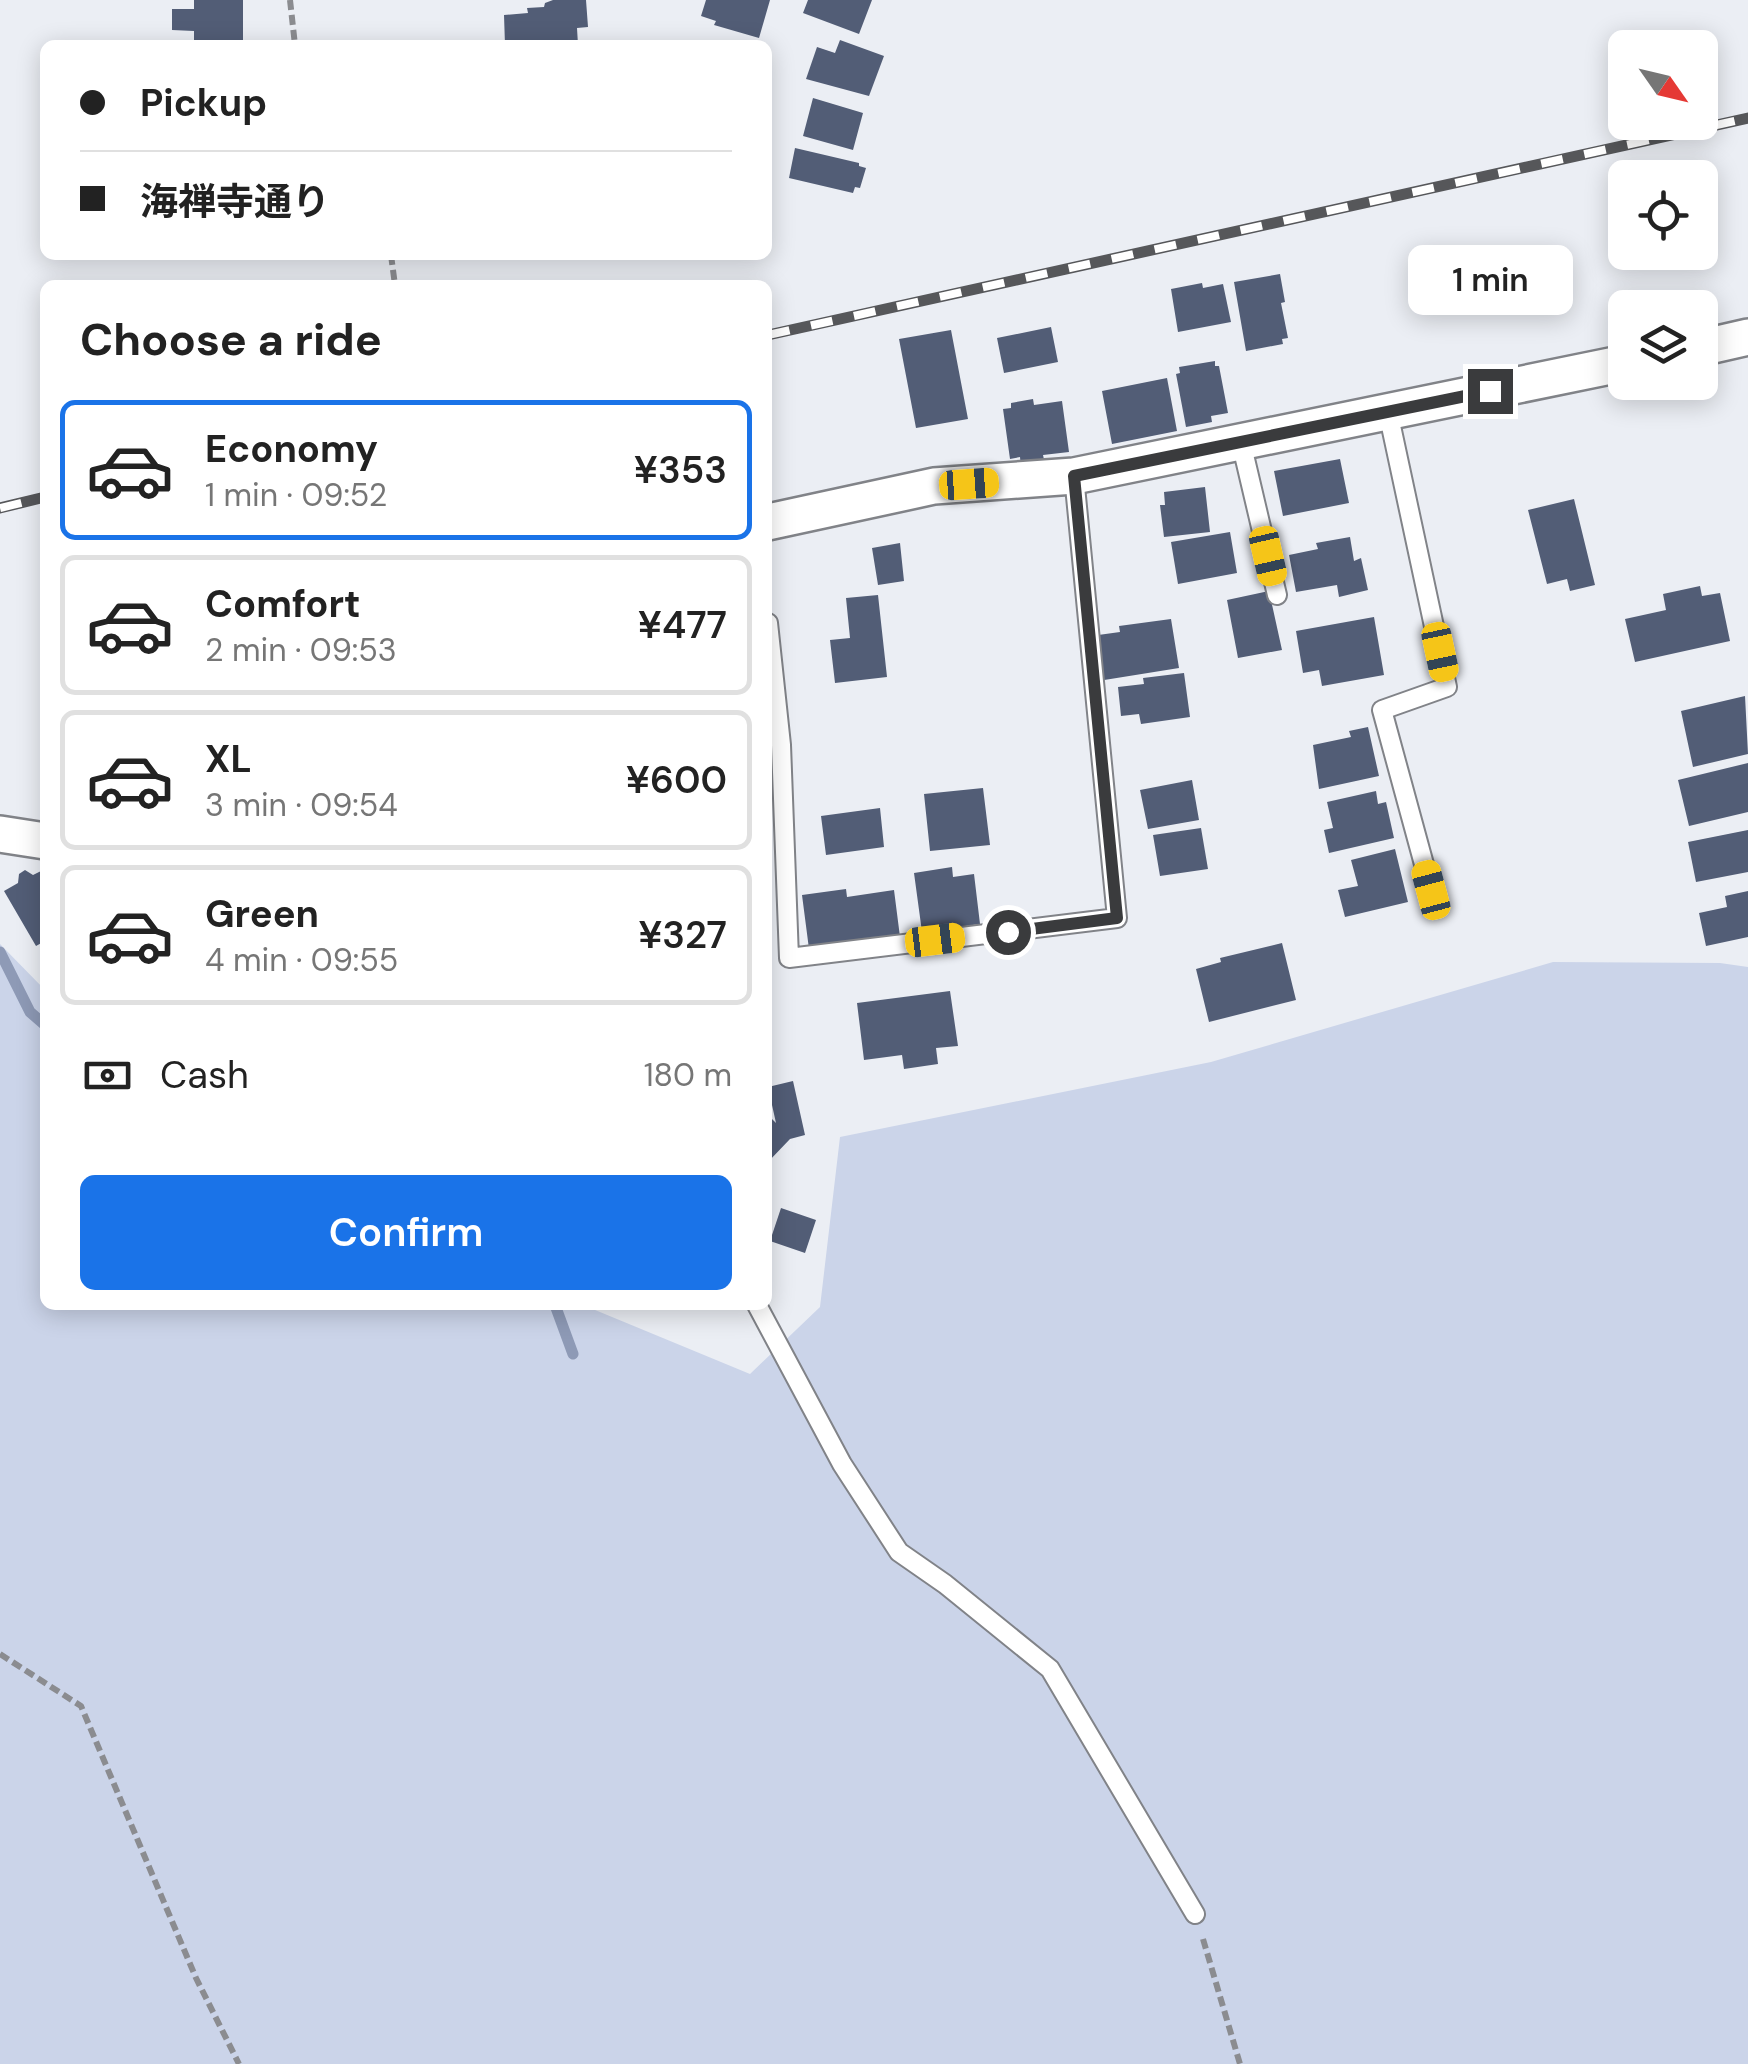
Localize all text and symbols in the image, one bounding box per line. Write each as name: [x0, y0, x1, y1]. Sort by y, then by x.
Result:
north arrow: [1608, 30, 1718, 140]
map controls: [1608, 30, 1718, 400]
text: Pickup: [140, 78, 267, 128]
button: locate: [1608, 160, 1718, 270]
text: 海禅寺通り: [140, 177, 330, 227]
callout: 1 min: [1408, 246, 1572, 316]
text: 1 min: [1452, 259, 1529, 301]
button: layers: [1608, 290, 1718, 400]
text: Choose a ride: [80, 310, 382, 369]
route end: [1468, 369, 1513, 414]
text: Economy: [205, 424, 378, 474]
icon: car: [85, 425, 175, 515]
text: ¥353: [634, 445, 727, 495]
car: [938, 467, 1000, 501]
text: 1 min · 09:52: [205, 474, 387, 516]
car: [1247, 523, 1289, 589]
text: Comfort: [205, 579, 361, 629]
icon: car: [85, 580, 175, 670]
text: ¥477: [638, 600, 727, 650]
car: [1419, 620, 1461, 684]
text: 2 min · 09:53: [205, 629, 397, 671]
text: XL: [205, 734, 252, 784]
icon: car: [85, 735, 175, 825]
text: ¥600: [626, 755, 727, 805]
text: 3 min · 09:54: [205, 784, 398, 826]
car: [1409, 857, 1453, 923]
text: Green: [205, 889, 319, 939]
icon: car: [85, 890, 175, 980]
text: ¥327: [638, 910, 727, 960]
route start: [986, 910, 1031, 955]
car: [903, 921, 967, 959]
text: 4 min · 09:55: [205, 939, 398, 981]
icon: cash: [80, 1048, 135, 1103]
text: Cash: [160, 1050, 249, 1100]
text: 180 m: [644, 1054, 732, 1096]
button: Confirm: [80, 1175, 732, 1290]

